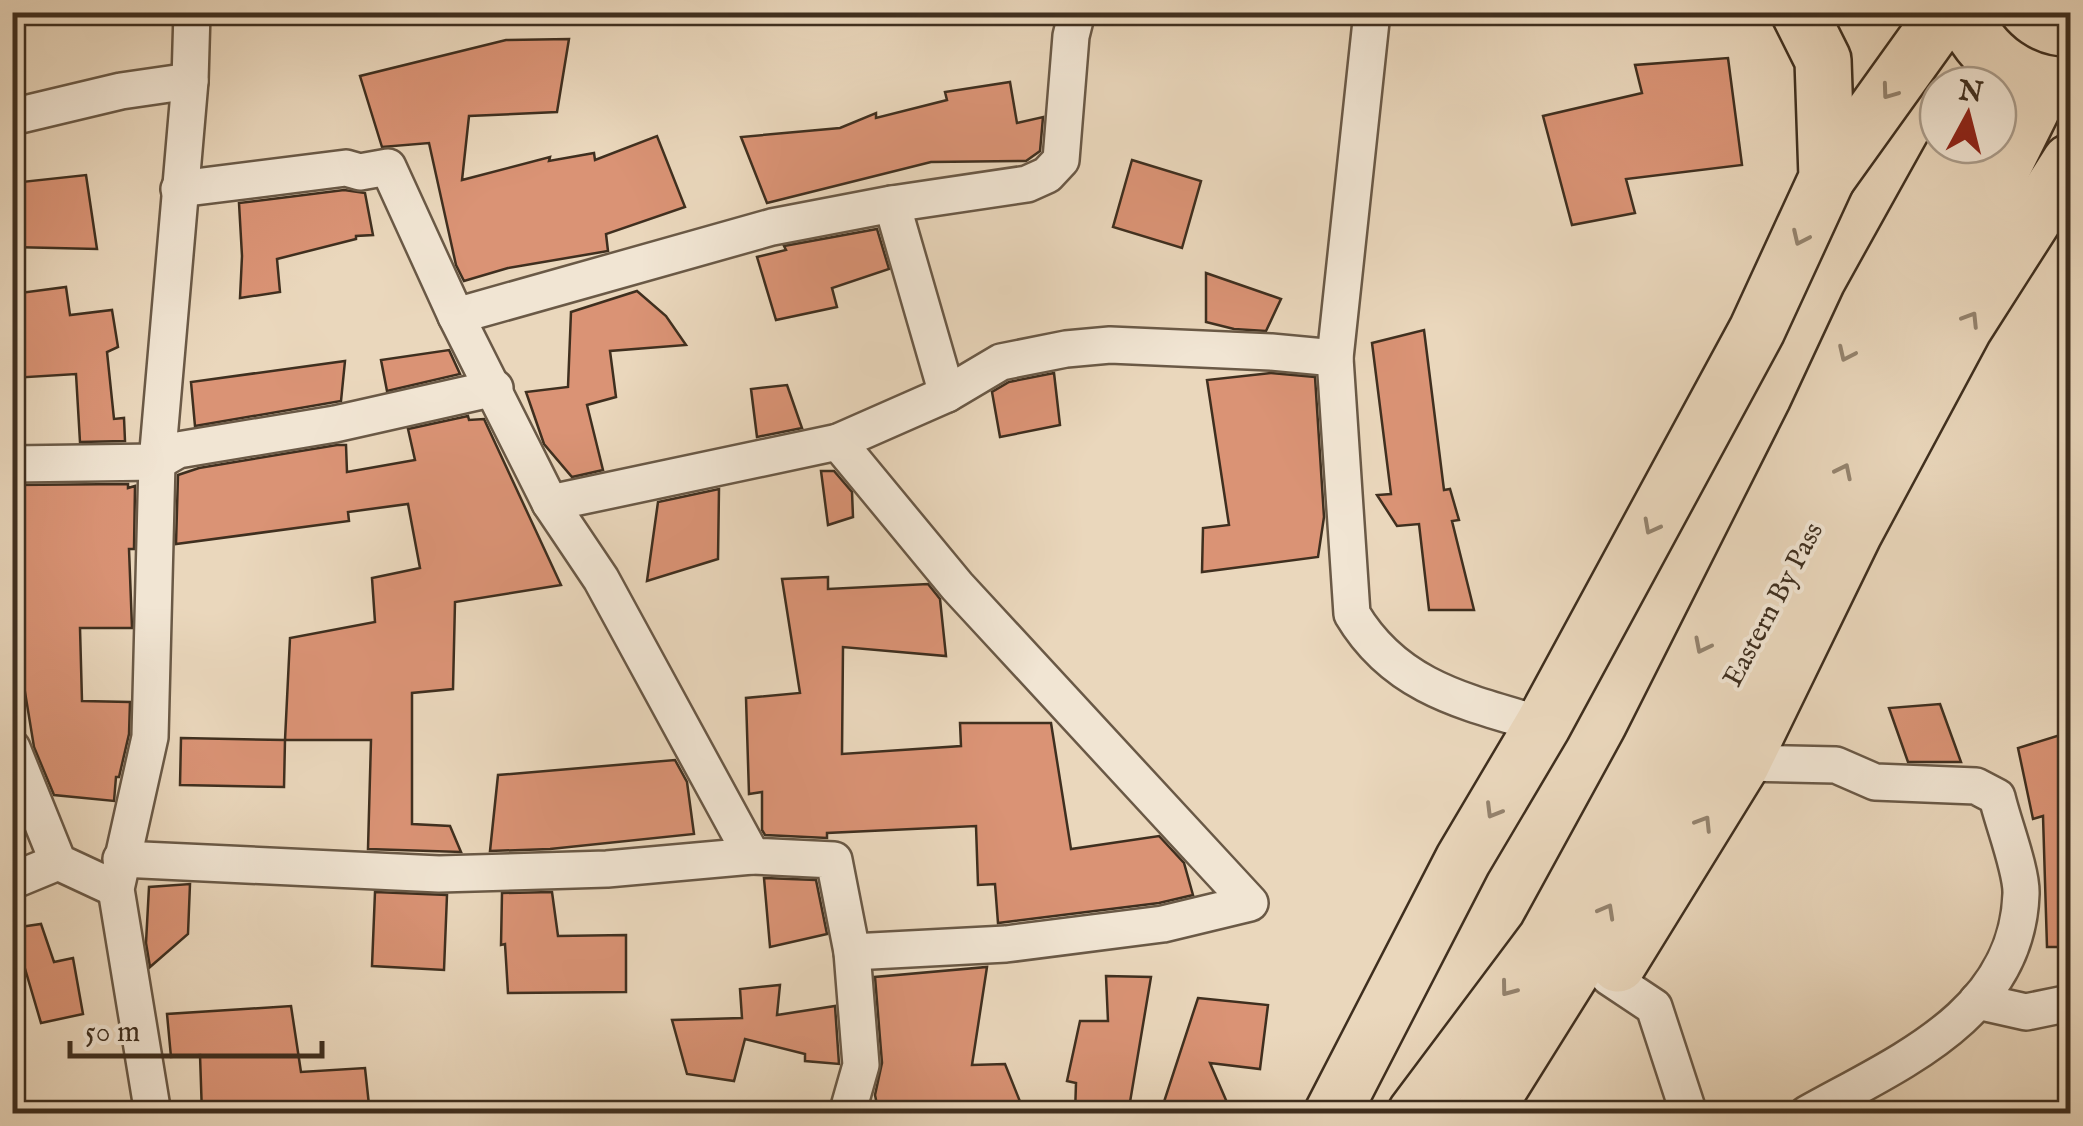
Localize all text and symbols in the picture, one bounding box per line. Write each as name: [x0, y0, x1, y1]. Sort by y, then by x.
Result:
north arrow: [1918, 65, 2018, 165]
text: N: [1956, 74, 1985, 112]
one-way arrow: [1883, 81, 1901, 99]
one-way arrow: [1792, 228, 1812, 246]
one-way arrow: [1958, 312, 1977, 330]
one-way arrow: [1839, 344, 1859, 362]
one-way arrow: [1832, 464, 1852, 482]
one-way arrow: [1643, 516, 1663, 534]
street label: Eastern By Pass: [1716, 517, 1832, 693]
one-way arrow: [1695, 635, 1714, 653]
one-way arrow: [1486, 800, 1505, 818]
one-way arrow: [1692, 816, 1711, 834]
one-way arrow: [1595, 903, 1614, 922]
one-way arrow: [1502, 978, 1519, 996]
scale bar: [70, 996, 322, 1058]
text: 50 m: [85, 1014, 140, 1052]

